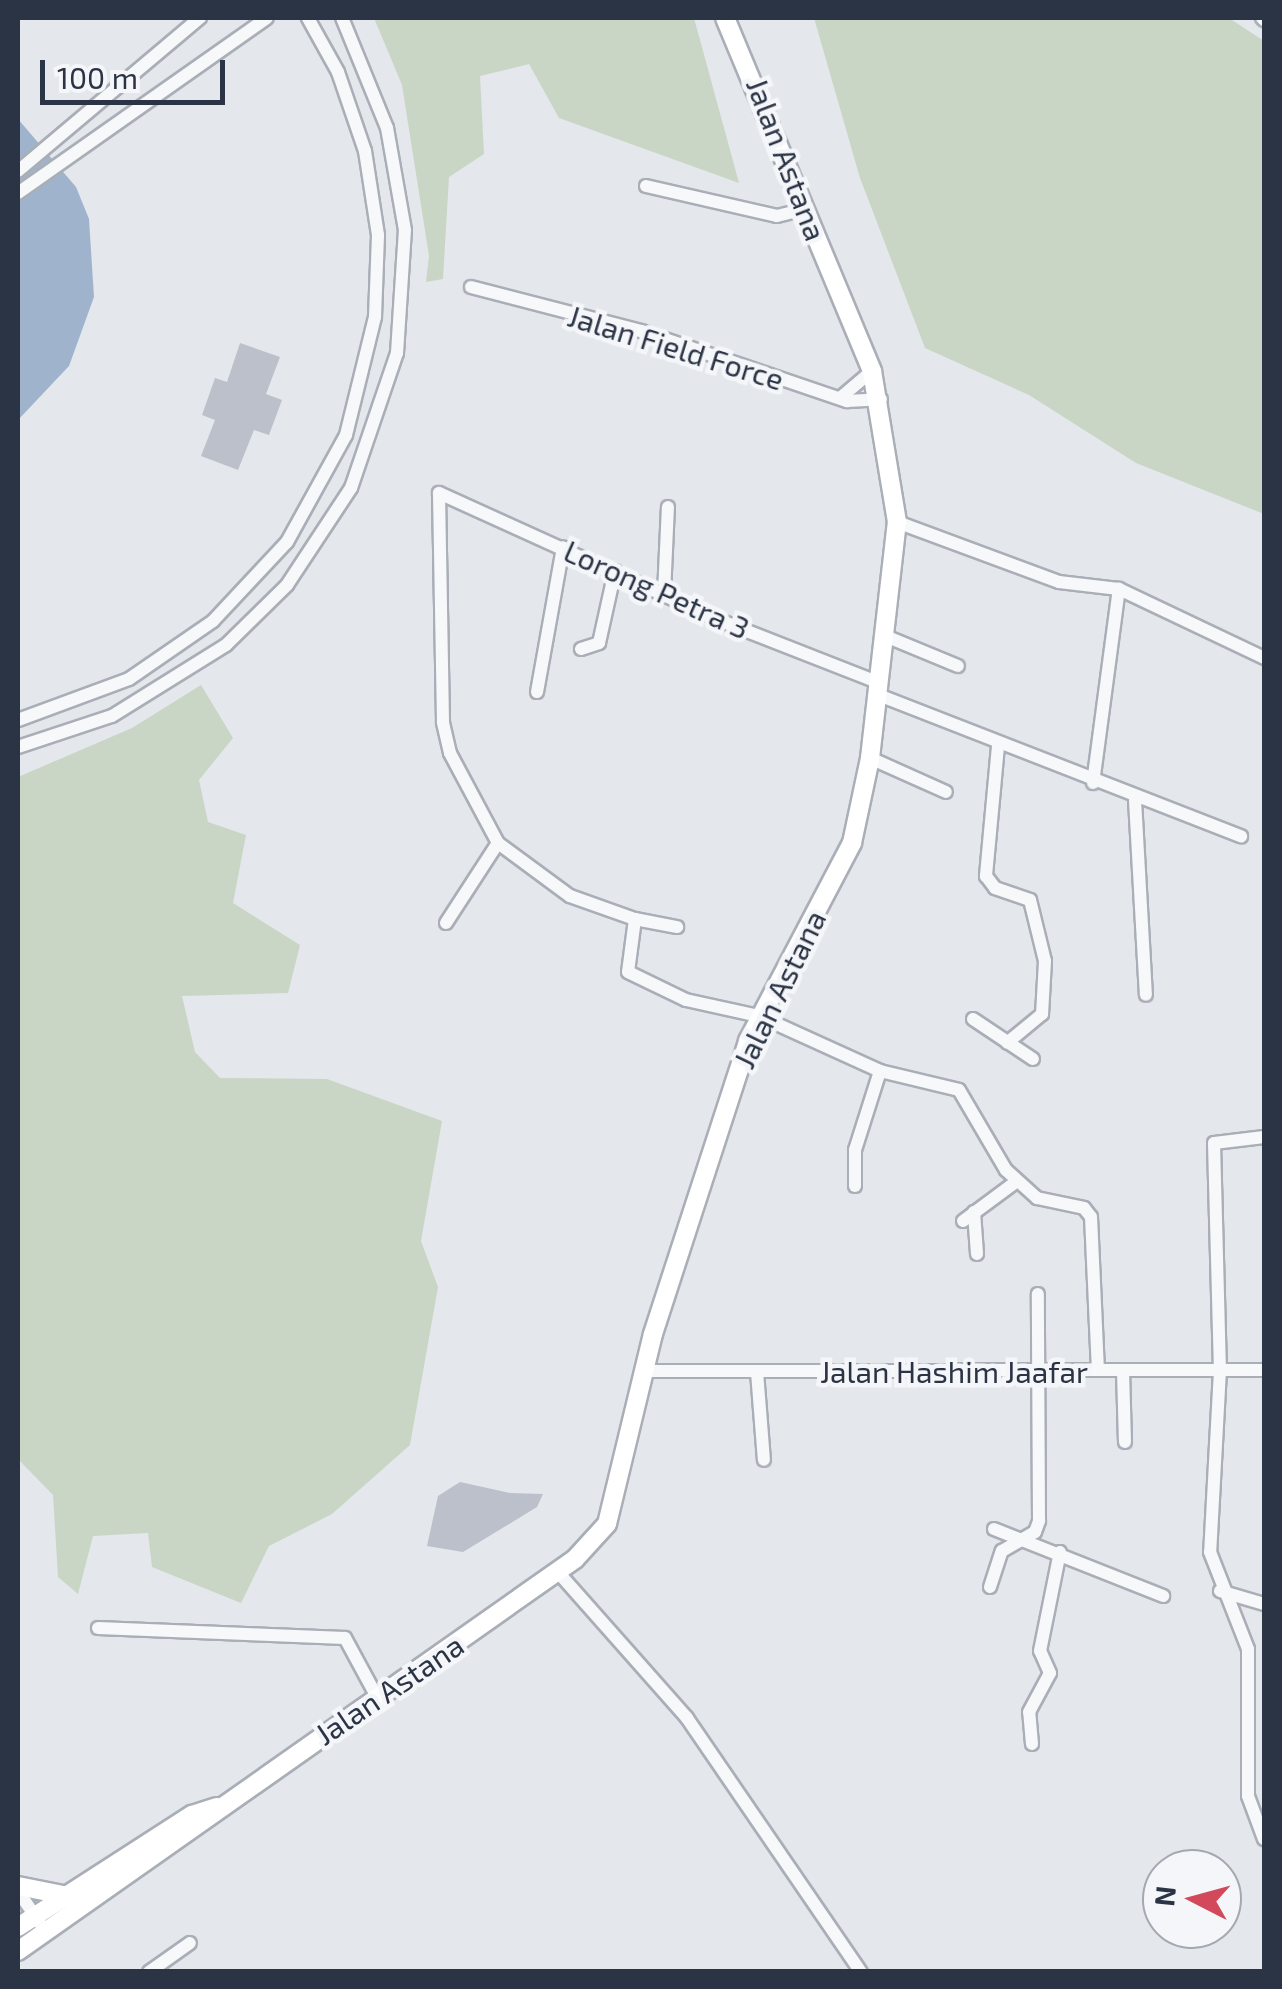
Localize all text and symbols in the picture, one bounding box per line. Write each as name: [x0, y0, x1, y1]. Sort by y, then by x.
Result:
scale bar: [45, 40, 230, 102]
text: 100 m: [57, 59, 138, 95]
street label: Jalan Astana: [739, 72, 835, 246]
street label: Jalan Field Force: [564, 297, 788, 397]
street label: Lorong Petra 3: [559, 532, 755, 646]
street label: Jalan Astana: [725, 904, 833, 1074]
street label: Jalan Hashim Jaafar: [820, 1353, 1088, 1389]
street label: Jalan Astana: [308, 1626, 470, 1752]
north arrow: [1142, 1849, 1242, 1949]
text: N: [1146, 1884, 1182, 1908]

